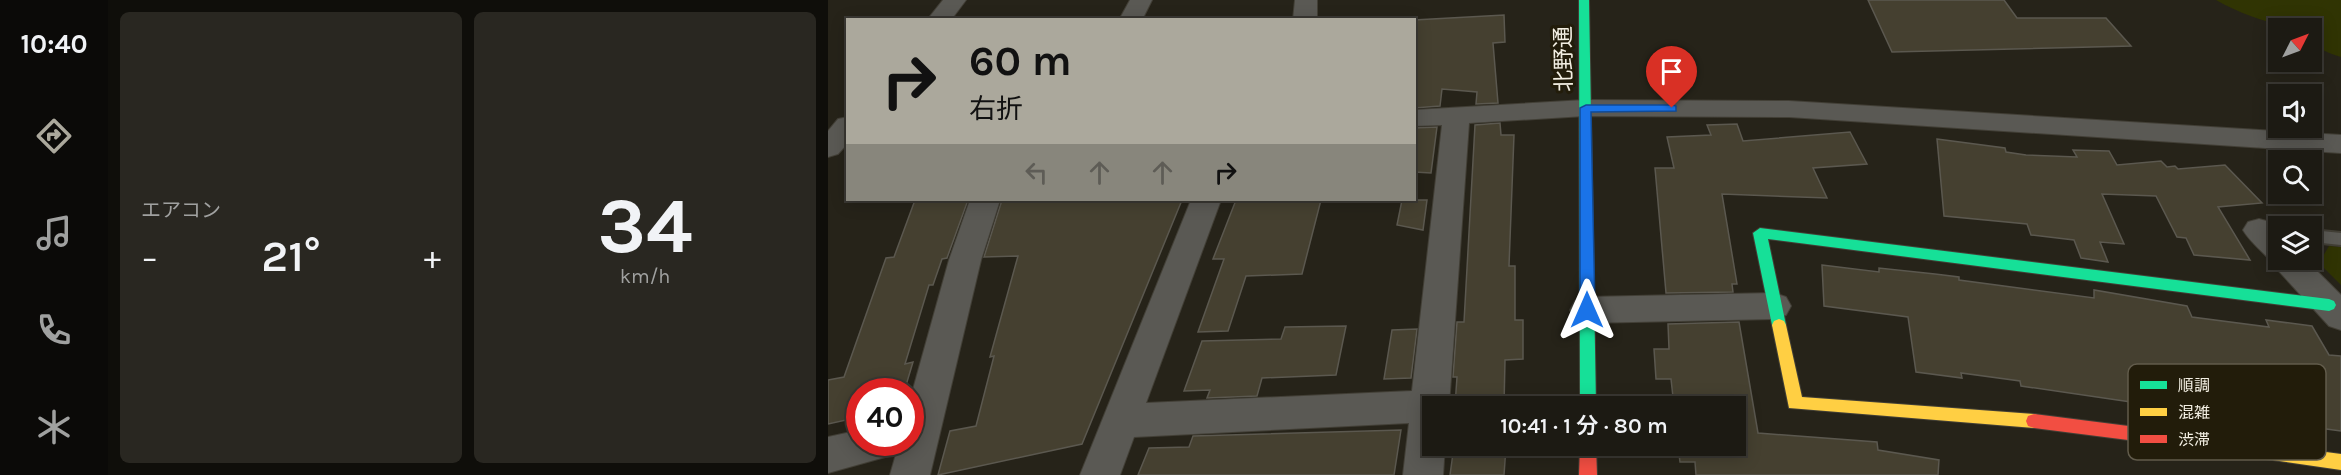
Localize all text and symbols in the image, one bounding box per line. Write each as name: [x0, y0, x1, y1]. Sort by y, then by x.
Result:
north arrow: [2268, 18, 2322, 72]
map controls: [2268, 18, 2322, 270]
street label: 北野通: [1550, 26, 1578, 92]
text: 10:40: [20, 28, 88, 60]
text: 60 m: [969, 36, 1072, 86]
icon: right: [870, 42, 948, 120]
pin: [1646, 46, 1697, 108]
icon: arrive: [1655, 55, 1688, 88]
button: sound: [2268, 84, 2322, 138]
text: 右折: [969, 93, 1023, 125]
icon: directions: [33, 115, 75, 157]
button: search: [2268, 150, 2322, 204]
icon: left: [1020, 156, 1053, 189]
icon: ahead: [1083, 156, 1116, 189]
icon: ahead: [1146, 156, 1179, 189]
icon: right: [1209, 156, 1242, 189]
text: 34: [598, 180, 692, 272]
text: エアコン: [141, 199, 221, 222]
icon: music: [33, 212, 75, 254]
button: layers: [2268, 216, 2322, 270]
text: 21°: [261, 230, 321, 282]
text: −: [141, 238, 158, 276]
text: +: [424, 238, 441, 276]
text: km/h: [620, 265, 670, 288]
position arrow: [1555, 278, 1619, 342]
icon: phone: [33, 309, 75, 351]
legend: [2128, 364, 2326, 460]
text: 順調: [2178, 376, 2210, 395]
speed limit sign: 40: [846, 378, 924, 456]
text: 混雑: [2178, 403, 2210, 422]
icon: climate: [33, 406, 75, 448]
text: 10:41 · 1 分 · 80 m: [1500, 413, 1668, 439]
text: 渋滞: [2178, 430, 2210, 449]

